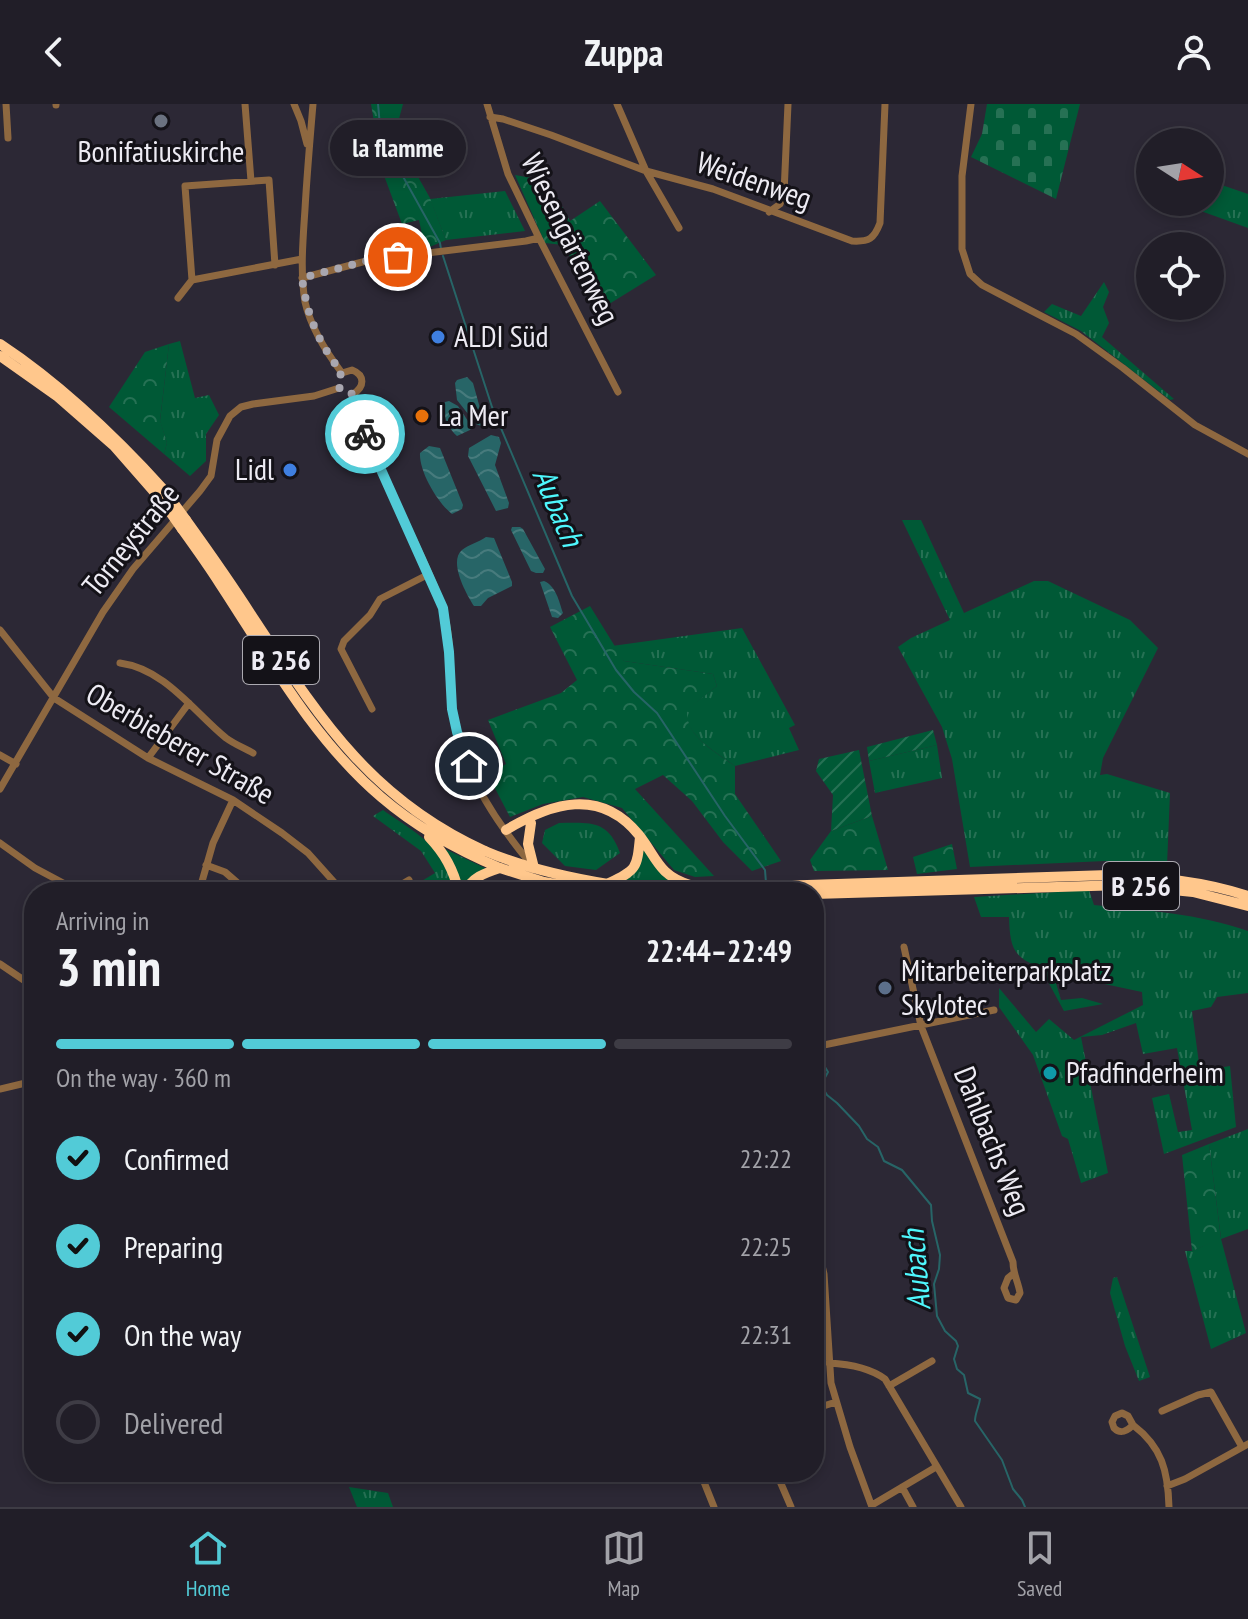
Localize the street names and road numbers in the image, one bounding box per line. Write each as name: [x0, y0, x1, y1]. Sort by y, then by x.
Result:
street label: Weidenweg: [692, 142, 817, 217]
street label: Wiesengärtenweg: [513, 147, 629, 330]
street label: Torneystraße: [73, 475, 187, 603]
road number: B 256: [243, 636, 319, 684]
street label: Oberbieberer Straße: [80, 673, 282, 812]
road number: B 256: [1103, 862, 1179, 910]
street label: Dahlbachs Weg: [946, 1060, 1041, 1221]

